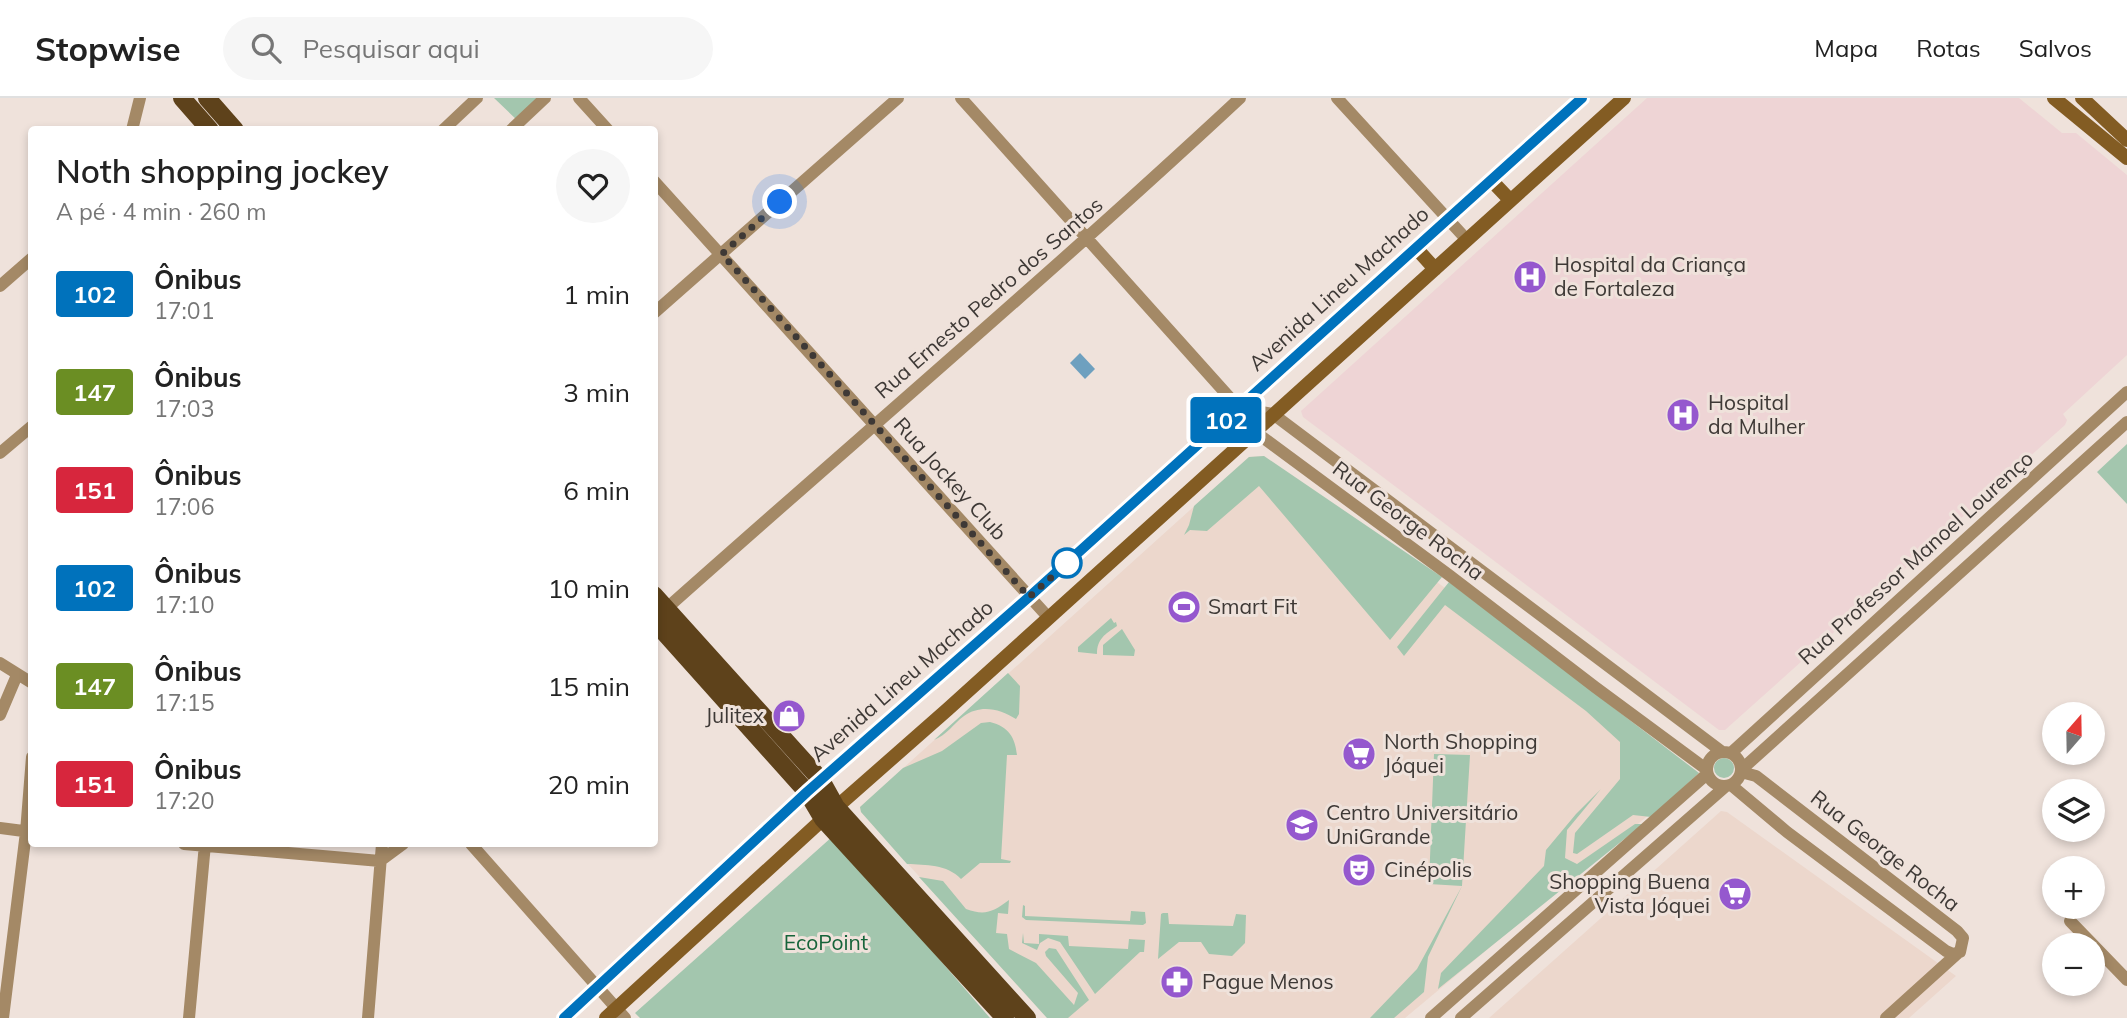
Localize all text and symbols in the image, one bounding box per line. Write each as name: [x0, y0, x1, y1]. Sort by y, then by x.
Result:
search box: [223, 17, 713, 80]
text: Stopwise: [35, 28, 181, 69]
icon: search: [247, 29, 285, 67]
text: Pesquisar aqui: [303, 32, 480, 65]
text: Mapa: [1814, 33, 1878, 63]
text: Rotas: [1916, 33, 1981, 63]
text: Salvos: [2019, 33, 2092, 63]
button: heart: [556, 149, 630, 223]
text: Noth shopping jockey: [56, 150, 389, 191]
your location: [762, 184, 797, 219]
street label: Rua Ernesto Pedro dos Santos: [869, 191, 1108, 403]
text: A pé · 4 min · 260 m: [56, 197, 266, 226]
street label: Avenida Lineu Machado: [1243, 200, 1434, 376]
place label: Hospital da Criança de Fortaleza: [1554, 251, 1746, 301]
hospital icon: Hospital da Criança de Fortaleza: [1511, 258, 1549, 296]
text: Ônibus: [154, 263, 242, 296]
text: 1 min: [563, 278, 630, 311]
text: 102: [73, 279, 116, 309]
text: 17:01: [154, 296, 214, 325]
text: Ônibus: [154, 361, 242, 394]
text: 3 min: [563, 376, 630, 409]
text: 147: [73, 377, 116, 407]
place label: Hospital da Mulher: [1708, 389, 1806, 439]
text: 17:03: [154, 394, 214, 423]
hospital icon: Hospital da Mulher: [1664, 396, 1702, 434]
line badge: 102: [1186, 397, 1266, 443]
text: 102: [1204, 405, 1248, 435]
street label: Rua Jockey Club: [889, 411, 1013, 545]
street label: Rua Professor Manoel Lourenço: [1792, 445, 2038, 670]
street label: Rua George Rocha: [1328, 455, 1489, 585]
text: Ônibus: [154, 459, 242, 492]
text: 6 min: [563, 474, 630, 507]
text: 151: [73, 475, 116, 505]
text: 17:06: [154, 492, 214, 521]
unlabelled marker: [1052, 548, 1082, 578]
text: Ônibus: [154, 557, 242, 590]
text: 10 min: [548, 572, 630, 605]
text: 102: [73, 573, 116, 603]
sports icon: Smart Fit: [1165, 588, 1203, 626]
text: 17:10: [154, 590, 214, 619]
place label: Smart Fit: [1208, 593, 1297, 619]
street label: Avenida Lineu Machado: [805, 594, 998, 767]
text: Ônibus: [154, 655, 242, 688]
text: 15 min: [548, 670, 630, 703]
text: 147: [73, 671, 116, 701]
text: 17:15: [154, 688, 214, 717]
shop icon: Julitex: [770, 697, 808, 735]
place label: Julitex: [705, 702, 764, 728]
north arrow: [2042, 702, 2105, 765]
map controls: [2042, 702, 2105, 996]
place label: North Shopping Jóquei: [1384, 728, 1538, 778]
supermarket icon: North Shopping Jóquei: [1340, 735, 1378, 773]
text: Ônibus: [154, 753, 242, 786]
text: 20 min: [548, 768, 630, 801]
text: 151: [73, 769, 116, 799]
button: layers: [2042, 779, 2105, 842]
street label: Rua George Rocha: [1806, 784, 1965, 917]
text: 17:20: [154, 786, 214, 815]
place label: Centro Universitário UniGrande: [1326, 799, 1518, 849]
school or university icon: Centro Universitário UniGrande: [1283, 806, 1321, 844]
theatre icon: Cinépolis: [1340, 851, 1378, 889]
place label: Cinépolis: [1384, 856, 1472, 882]
button: +: [2042, 856, 2105, 919]
place label: Shopping Buena Vista Jóquei: [1549, 868, 1710, 918]
supermarket icon: Shopping Buena Vista Jóquei: [1716, 875, 1754, 913]
park label: EcoPoint: [784, 929, 868, 955]
button: −: [2042, 933, 2105, 996]
pharmacy icon: Pague Menos: [1158, 963, 1196, 1001]
place label: Pague Menos: [1202, 968, 1334, 994]

